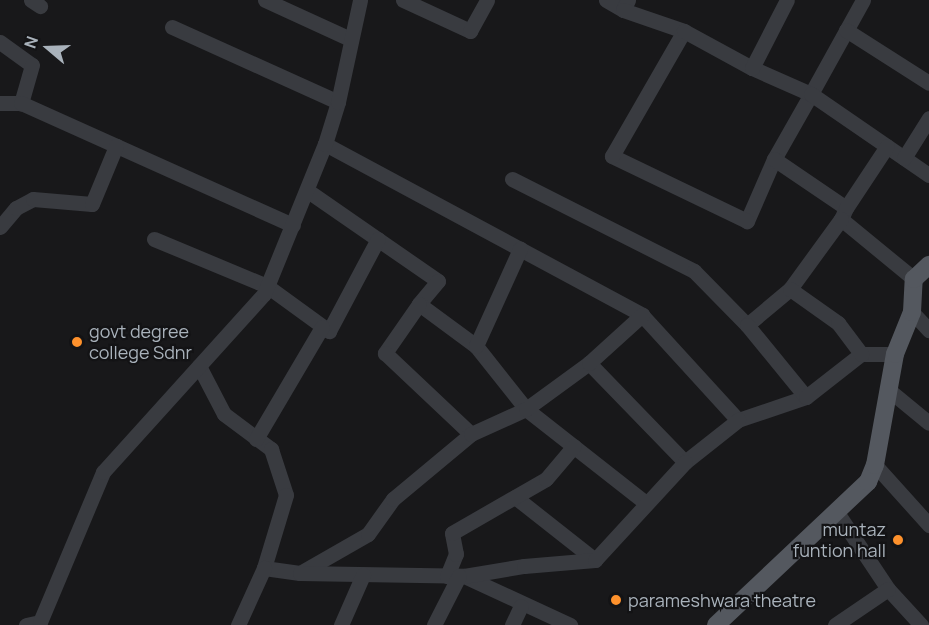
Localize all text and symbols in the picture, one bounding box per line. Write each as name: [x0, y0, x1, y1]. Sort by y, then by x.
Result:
north arrow: [18, 18, 78, 78]
text: N: [19, 33, 43, 51]
place label: govt degree college Sdnr: [89, 321, 192, 364]
marker: govt degree college Sdnr: [70, 335, 84, 349]
place label: muntaz funtion hall: [793, 519, 886, 562]
marker: muntaz funtion hall: [891, 533, 905, 547]
place label: parameshwara theatre: [628, 589, 816, 611]
marker: parameshwara theatre: [609, 593, 623, 607]

